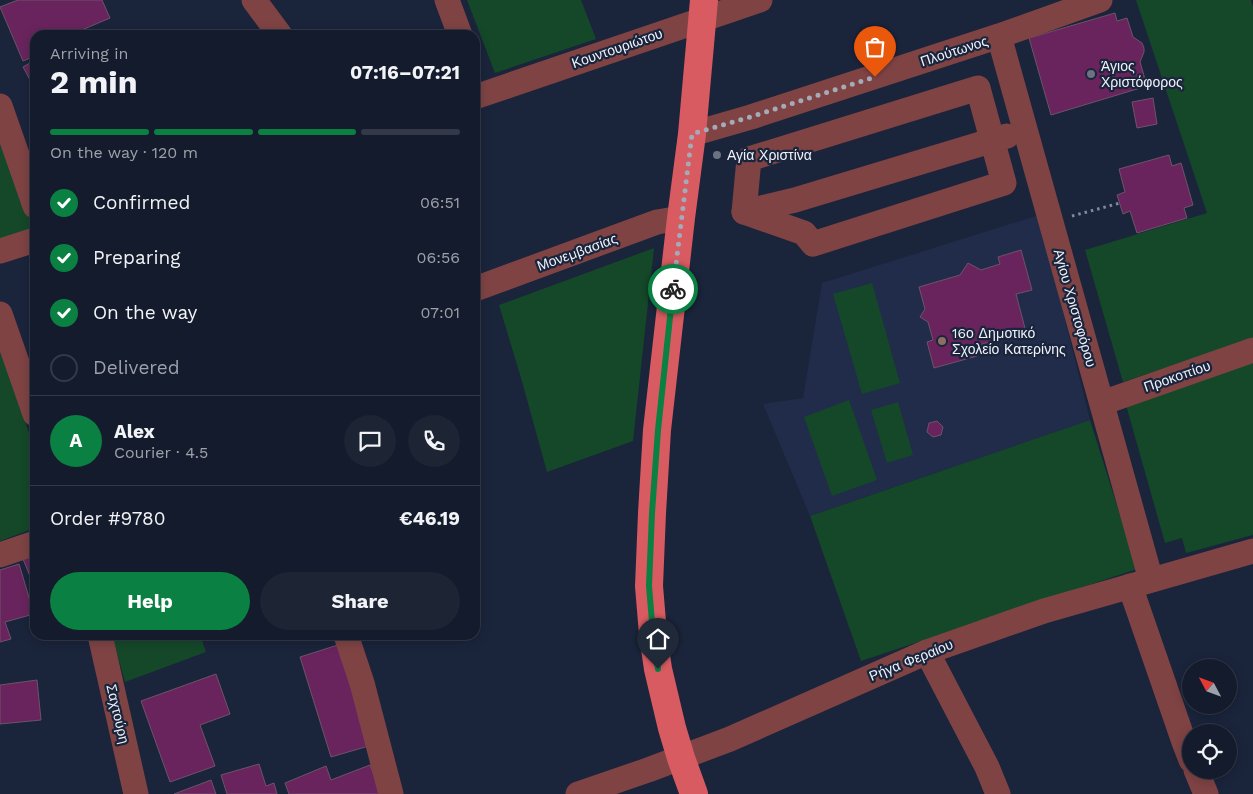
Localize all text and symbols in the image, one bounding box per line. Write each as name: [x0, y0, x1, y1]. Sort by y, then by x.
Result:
street label: Κουντουριώτου: [569, 25, 665, 71]
pin: [854, 26, 896, 77]
street label: Πλούτωνος: [918, 32, 990, 69]
icon: bag: [861, 33, 889, 61]
text: Arriving in: [50, 44, 128, 63]
place label: Άγιος Χριστόφορος: [1101, 58, 1183, 90]
text: 07:16–07:21: [350, 61, 460, 84]
text: 2 min: [50, 63, 138, 101]
marker: Άγιος Χριστόφορος: [1085, 68, 1097, 80]
text: On the way · 120 m: [50, 143, 198, 162]
place label: Αγία Χριστίνα: [727, 147, 812, 163]
marker: Αγία Χριστίνα: [711, 149, 723, 161]
icon: check: [50, 189, 78, 217]
text: Confirmed: [93, 191, 190, 214]
text: 06:51: [420, 193, 460, 212]
street label: Μονεμβασίας: [535, 230, 620, 274]
icon: check: [50, 244, 78, 272]
text: Preparing: [93, 246, 180, 269]
street label: Αγίου Χριστοφόρου: [1051, 247, 1099, 369]
text: 06:56: [417, 248, 460, 267]
courier: [648, 264, 698, 314]
icon: bike: [659, 275, 687, 303]
icon: check: [50, 299, 78, 327]
text: On the way: [93, 301, 197, 324]
text: 07:01: [420, 303, 460, 322]
place label: 16ο Δημοτικό Σχολείο Κατερίνης: [952, 325, 1066, 357]
marker: 16ο Δημοτικό Σχολείο Κατερίνης: [936, 335, 948, 347]
text: Delivered: [93, 356, 180, 379]
street label: Προκοπίου: [1142, 357, 1212, 395]
button: chat: [344, 415, 396, 467]
button: phone: [408, 415, 460, 467]
text: Alex: [114, 420, 155, 443]
text: A: [70, 429, 82, 452]
text: Courier · 4.5: [114, 443, 208, 462]
text: Order #9780: [50, 507, 166, 530]
text: €46.19: [399, 507, 460, 530]
button: Help: [50, 572, 250, 630]
button: Share: [260, 572, 460, 630]
pin: [637, 618, 679, 669]
icon: home: [644, 625, 672, 653]
street label: Ρήγα Φεραίου: [867, 636, 955, 684]
north arrow: [1182, 659, 1238, 714]
map controls: [1182, 659, 1237, 779]
street label: Σαχτούρη: [103, 683, 133, 745]
button: locate: [1182, 724, 1237, 779]

